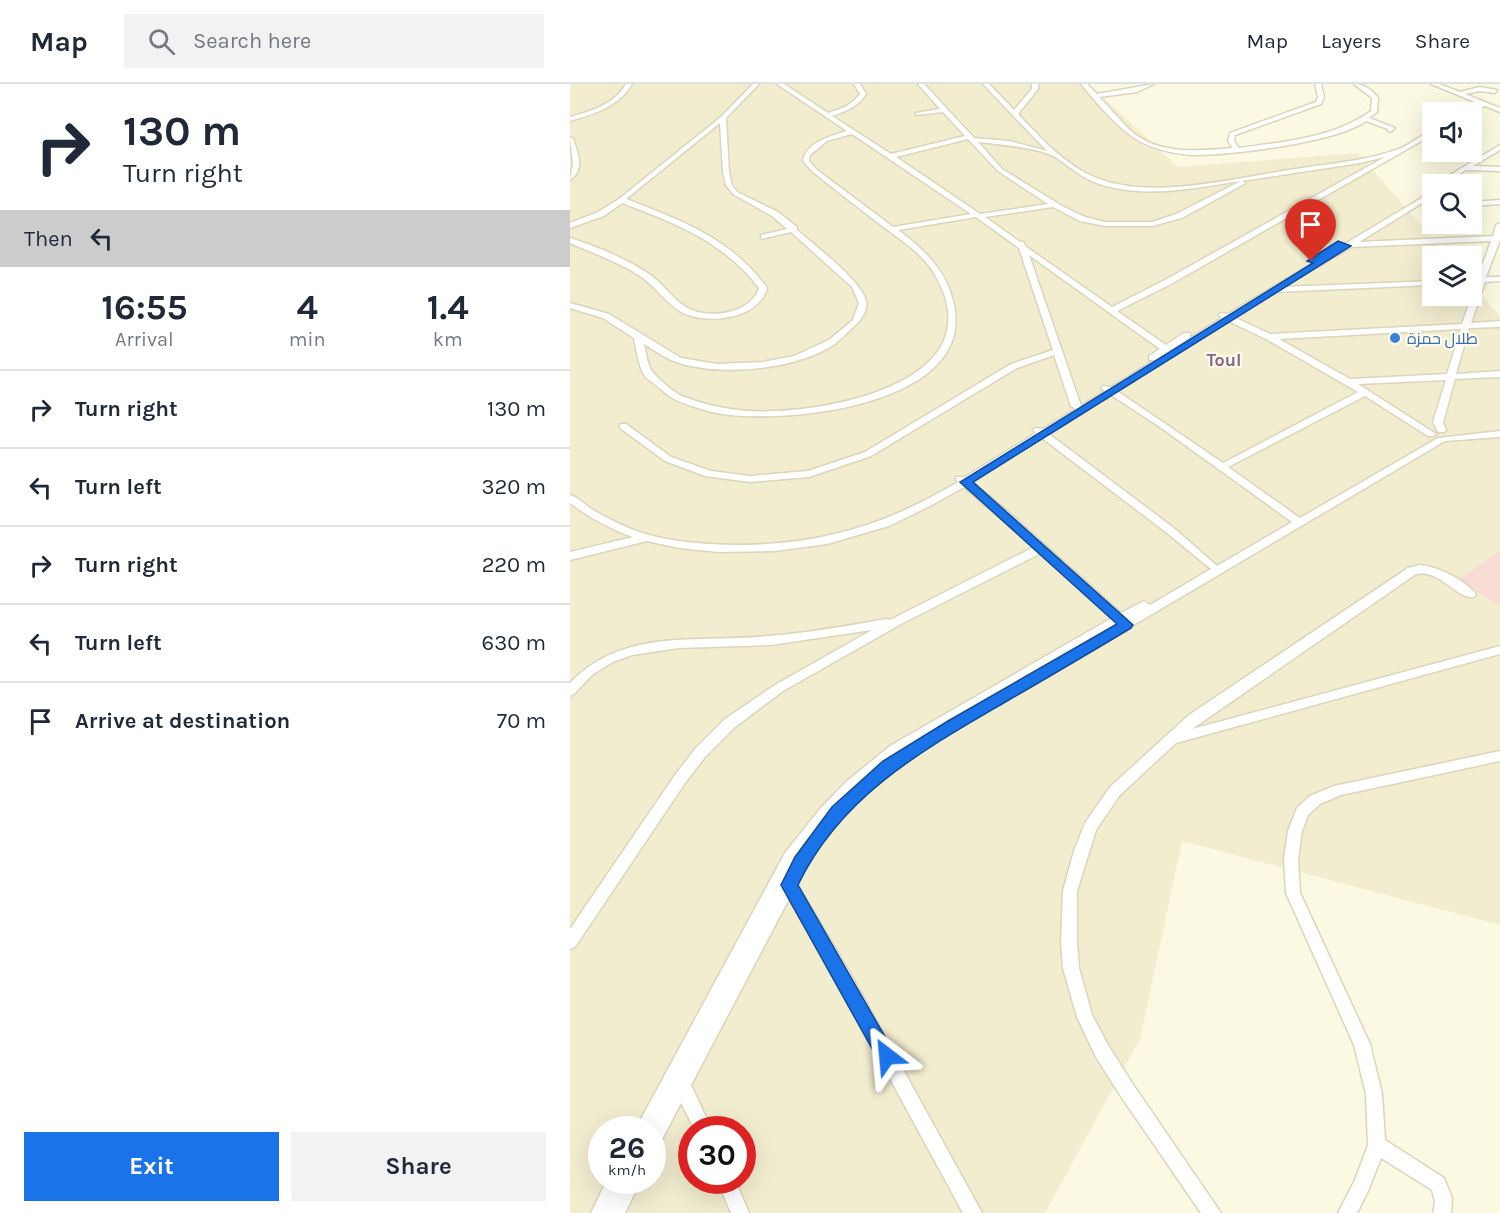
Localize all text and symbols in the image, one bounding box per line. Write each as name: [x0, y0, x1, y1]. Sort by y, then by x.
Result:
search box: [124, 14, 544, 68]
text: Map: [30, 25, 88, 58]
icon: search: [145, 25, 178, 58]
text: Search here: [193, 28, 311, 54]
text: Map: [1246, 29, 1288, 53]
text: Layers: [1321, 29, 1382, 53]
text: Share: [1415, 29, 1470, 53]
map controls: [1422, 102, 1482, 306]
button: sound: [1422, 102, 1482, 162]
text: 130 m: [123, 106, 241, 156]
icon: right: [24, 108, 102, 186]
text: Turn right: [123, 157, 243, 189]
button: search: [1422, 174, 1482, 234]
pin: [1285, 199, 1336, 261]
icon: arrive: [1294, 208, 1327, 241]
icon: left: [85, 222, 118, 255]
text: Then: [24, 226, 73, 252]
button: layers: [1422, 246, 1482, 306]
text: 16:55: [101, 286, 188, 328]
text: 4: [296, 286, 318, 328]
text: 1.4: [427, 286, 469, 328]
text: Arrival: [115, 328, 174, 351]
text: min: [289, 328, 326, 351]
text: km: [433, 328, 463, 351]
place label: طلال حمزة: [1407, 329, 1478, 349]
marker: طلال حمزة: [1388, 331, 1402, 345]
district label: Toul: [1207, 349, 1241, 371]
icon: right: [24, 393, 57, 426]
text: Turn right: [75, 396, 178, 422]
text: 130 m: [487, 396, 546, 422]
icon: left: [24, 471, 57, 504]
text: Turn left: [75, 474, 162, 500]
text: 320 m: [481, 474, 546, 500]
icon: right: [24, 549, 57, 582]
text: Turn right: [75, 552, 178, 578]
text: 220 m: [482, 552, 546, 578]
icon: left: [24, 627, 57, 660]
text: Turn left: [75, 630, 162, 656]
text: 630 m: [482, 630, 546, 656]
icon: arrive: [24, 705, 57, 738]
text: Arrive at destination: [75, 708, 290, 734]
text: 70 m: [497, 708, 546, 734]
position arrow: [855, 1024, 919, 1088]
speed limit sign: 30: [678, 1116, 756, 1194]
text: 26: [609, 1130, 645, 1166]
button: Exit: [24, 1132, 279, 1201]
button: Share: [291, 1132, 546, 1201]
text: km/h: [608, 1161, 646, 1179]

